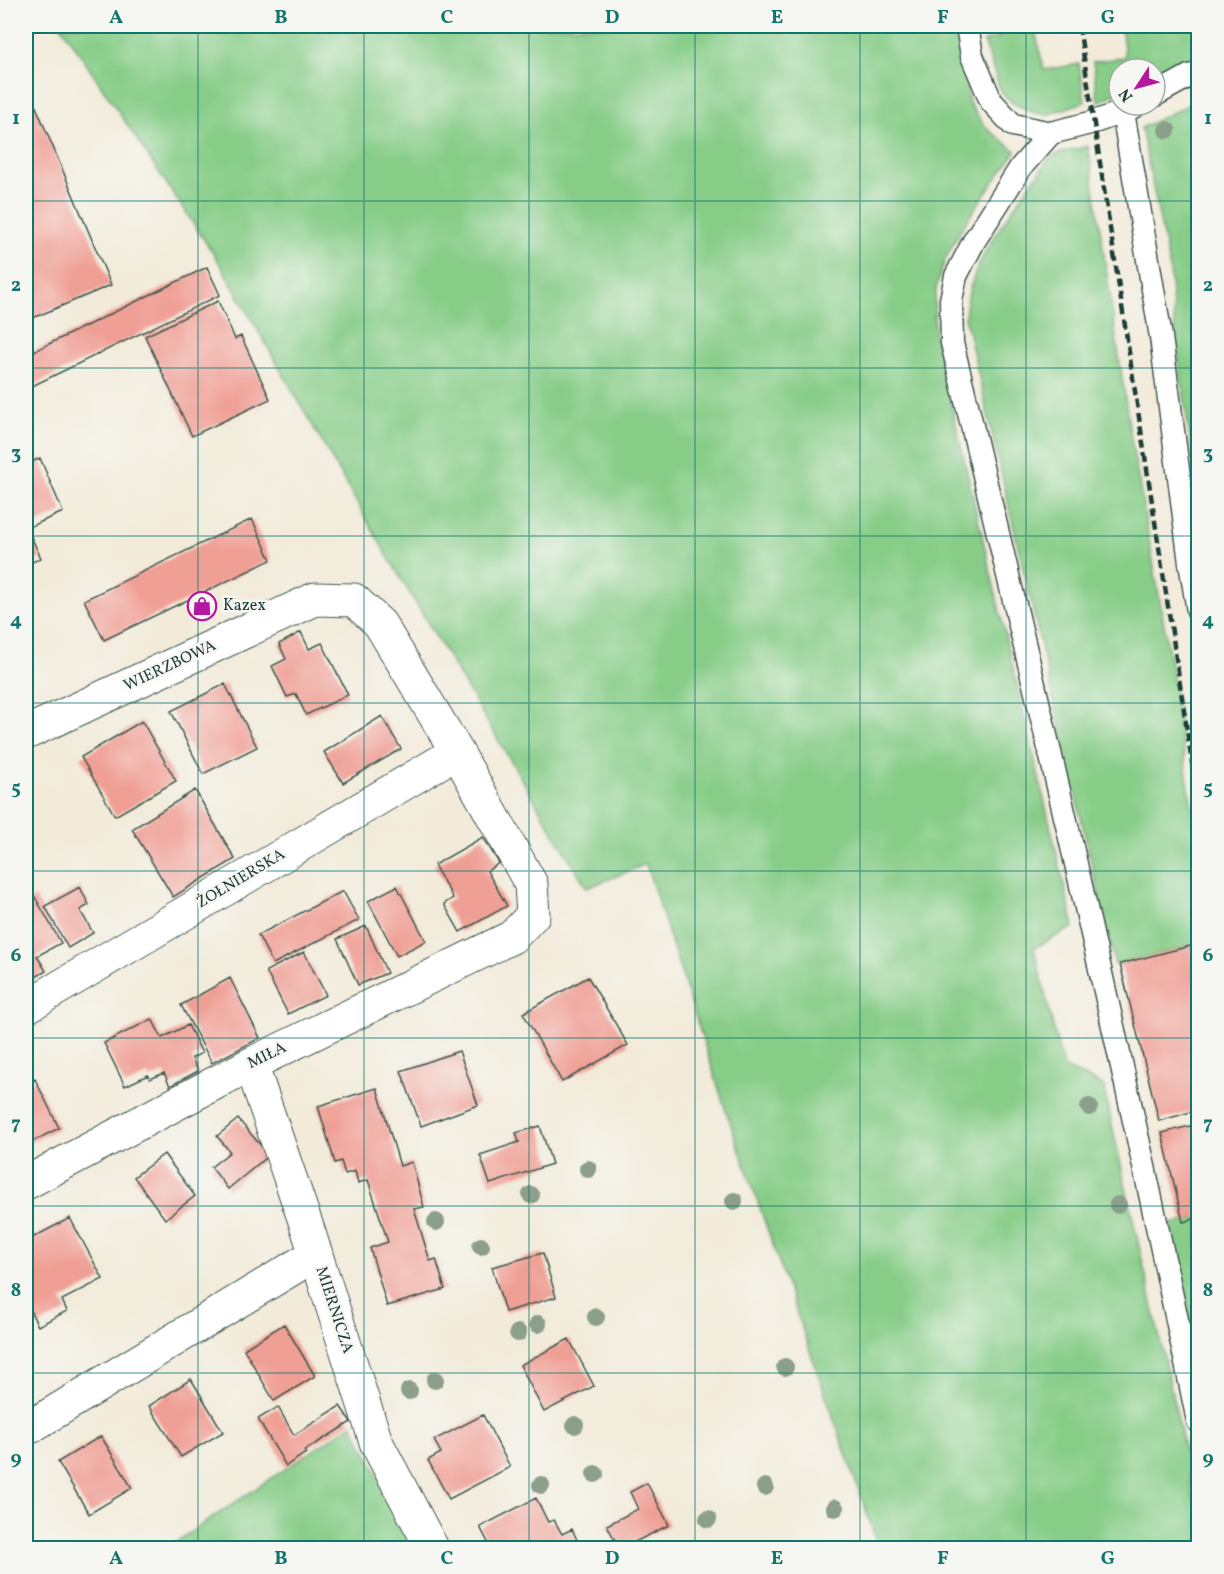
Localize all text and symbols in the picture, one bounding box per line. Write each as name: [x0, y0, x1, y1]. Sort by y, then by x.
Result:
text: A: [109, 4, 123, 32]
text: B: [274, 4, 288, 32]
text: C: [441, 4, 454, 32]
text: D: [605, 4, 619, 32]
text: E: [771, 4, 783, 32]
text: F: [937, 4, 949, 32]
text: G: [1101, 4, 1115, 32]
north arrow: [1107, 57, 1167, 117]
text: N: [1114, 83, 1139, 106]
text: 1: [12, 105, 20, 133]
text: 1: [1204, 105, 1212, 133]
text: 2: [11, 272, 21, 300]
text: 2: [1203, 272, 1213, 300]
text: 3: [11, 440, 21, 468]
text: 3: [1203, 440, 1213, 468]
shop icon: Kazex: [186, 590, 218, 622]
place label: Kazex: [223, 595, 266, 617]
text: 4: [10, 607, 22, 635]
text: 4: [1202, 607, 1214, 635]
street label: WIERZBOWA: [120, 635, 220, 697]
text: 5: [11, 775, 21, 803]
text: 5: [1203, 775, 1213, 803]
street label: ŻOŁNIERSKA: [193, 844, 289, 914]
text: 6: [11, 942, 22, 970]
text: 6: [1203, 942, 1214, 970]
street label: MIŁA: [244, 1037, 290, 1075]
text: 7: [11, 1110, 21, 1138]
text: 7: [1203, 1110, 1213, 1138]
street label: MIERNICZA: [310, 1264, 358, 1356]
text: 8: [11, 1277, 21, 1305]
text: 8: [1203, 1277, 1213, 1305]
text: 9: [10, 1445, 22, 1473]
text: 9: [1202, 1445, 1214, 1473]
text: A: [109, 1545, 123, 1573]
text: B: [274, 1545, 288, 1573]
text: C: [441, 1545, 454, 1573]
text: D: [605, 1545, 619, 1573]
text: E: [771, 1545, 783, 1573]
text: F: [937, 1545, 949, 1573]
text: G: [1101, 1545, 1115, 1573]

